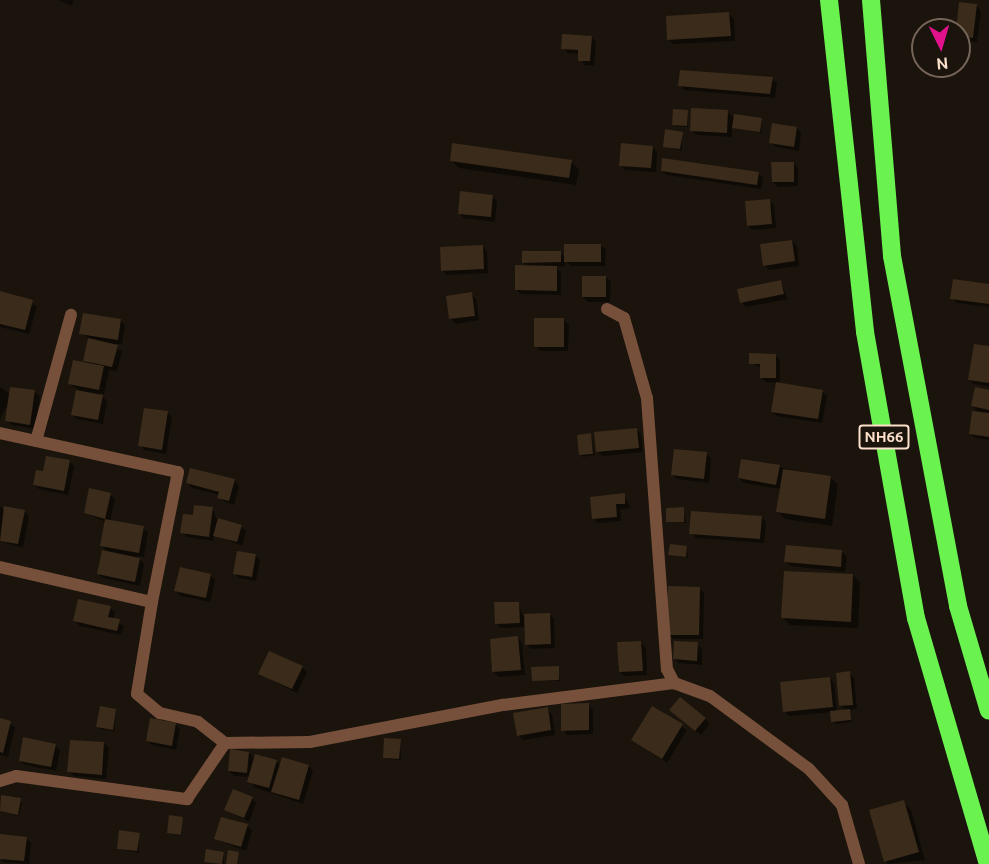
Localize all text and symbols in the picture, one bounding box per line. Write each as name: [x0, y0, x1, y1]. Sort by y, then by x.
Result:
north arrow: [911, 18, 971, 78]
text: N: [936, 54, 949, 73]
road number: NH66: [858, 425, 910, 449]

